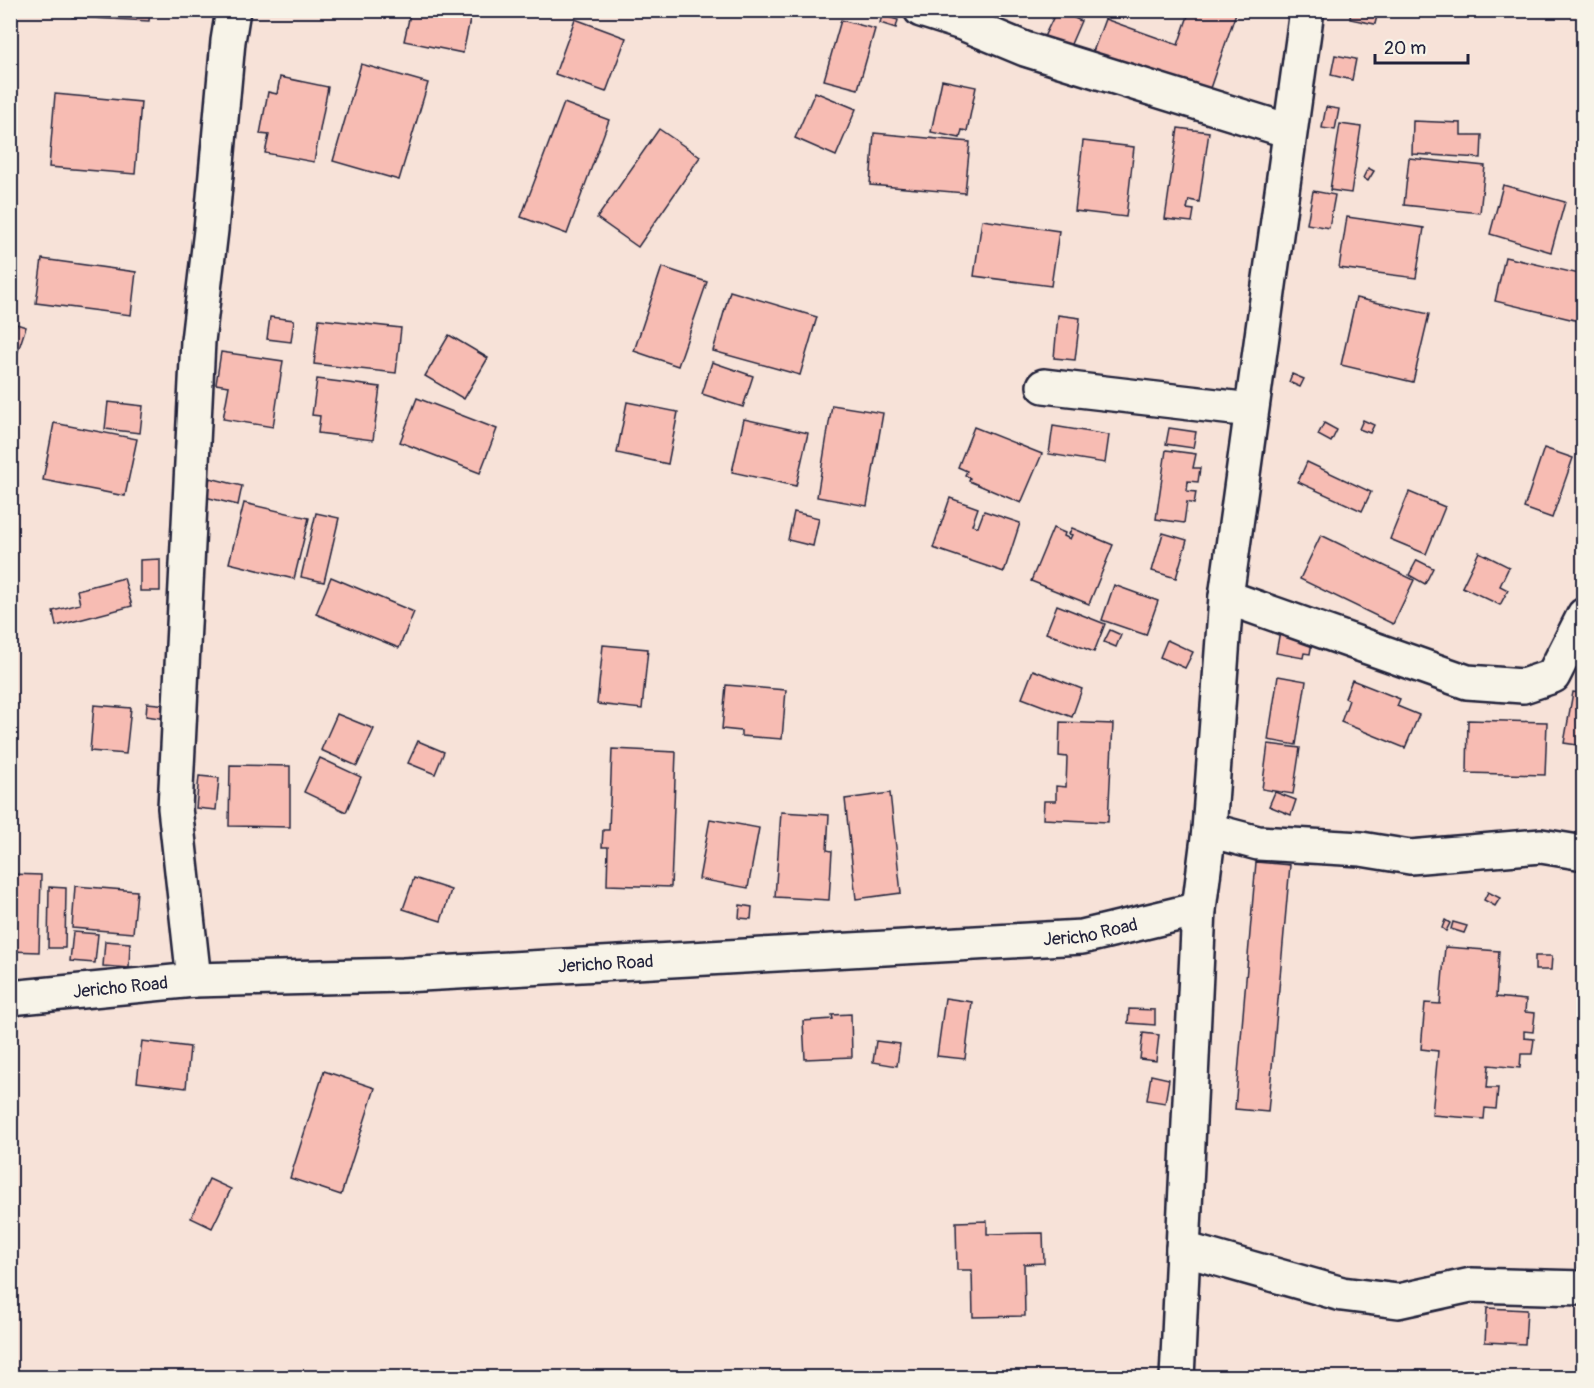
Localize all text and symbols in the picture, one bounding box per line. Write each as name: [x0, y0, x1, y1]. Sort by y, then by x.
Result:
scale bar: [1375, 27, 1468, 65]
text: 20 m: [1384, 37, 1426, 60]
street label: Jericho Road: [1043, 913, 1140, 951]
street label: Jericho Road: [557, 950, 654, 978]
street label: Jericho Road: [72, 972, 169, 1004]

